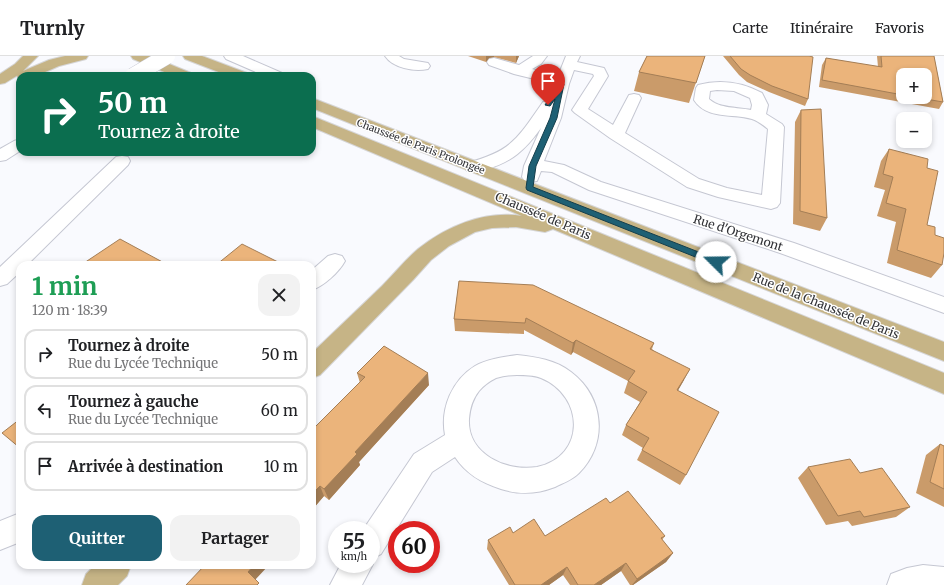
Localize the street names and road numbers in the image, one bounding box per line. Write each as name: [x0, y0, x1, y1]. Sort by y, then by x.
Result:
street label: Chaussée de Paris Prolongée: [355, 116, 487, 177]
street label: Chaussée de Paris: [493, 189, 593, 243]
street label: Rue d'Orgemont: [691, 211, 785, 254]
street label: Rue de la Chaussée de Paris: [751, 269, 902, 342]

